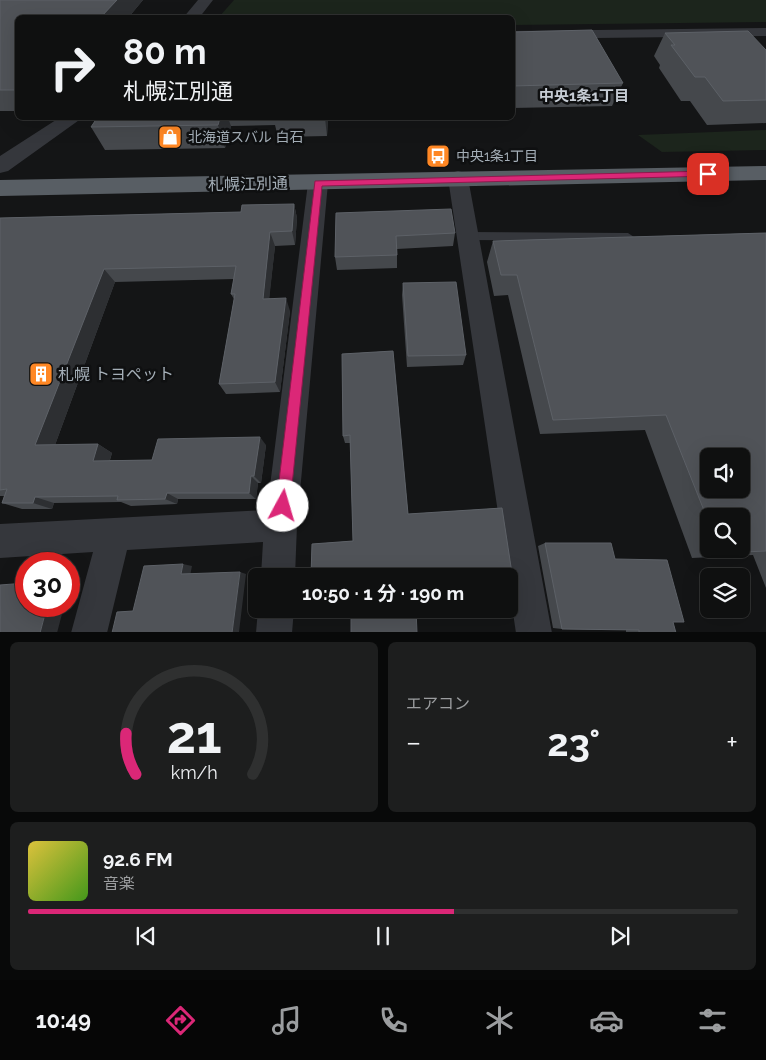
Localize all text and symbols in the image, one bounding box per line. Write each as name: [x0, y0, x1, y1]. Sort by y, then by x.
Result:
text: 80 m: [123, 31, 207, 72]
icon: right: [40, 35, 105, 100]
text: 札幌江別通: [123, 78, 233, 104]
district label: 中央1条1丁目: [539, 87, 629, 105]
shop icon: 北海道スバル 白石: [157, 124, 183, 150]
place label: 北海道スバル 白石: [188, 129, 304, 145]
bus stop icon: 中央1条1丁目: [425, 143, 451, 169]
place label: 中央1条1丁目: [456, 148, 538, 164]
pin: [687, 153, 729, 195]
icon: arrive: [694, 160, 722, 188]
street label: 札幌江別通: [208, 174, 288, 194]
building icon: 札幌 トヨペット: [28, 361, 54, 387]
place label: 札幌 トヨペット: [58, 365, 174, 384]
map controls: [700, 448, 750, 618]
button: sound: [700, 448, 750, 498]
position arrow: [256, 479, 308, 531]
button: search: [700, 508, 750, 558]
speed limit sign: 30: [15, 552, 80, 617]
button: layers: [700, 568, 750, 618]
text: 10:50 · 1 分 · 190 m: [302, 582, 464, 604]
text: エアコン: [406, 694, 470, 713]
text: 21: [166, 704, 222, 765]
text: 23°: [547, 720, 600, 765]
text: −: [406, 726, 421, 759]
text: +: [726, 726, 738, 759]
text: km/h: [170, 762, 218, 783]
text: 92.6 FM: [103, 848, 173, 870]
text: 音楽: [103, 874, 135, 893]
icon: previous: [132, 922, 160, 950]
icon: pause: [369, 922, 397, 950]
icon: next: [606, 922, 634, 950]
icon: directions: [163, 1003, 198, 1038]
icon: music: [269, 1003, 304, 1038]
icon: phone: [376, 1003, 411, 1038]
icon: climate: [482, 1003, 517, 1038]
icon: car: [589, 1003, 624, 1038]
icon: filters: [695, 1003, 730, 1038]
text: 10:49: [36, 1007, 91, 1033]

